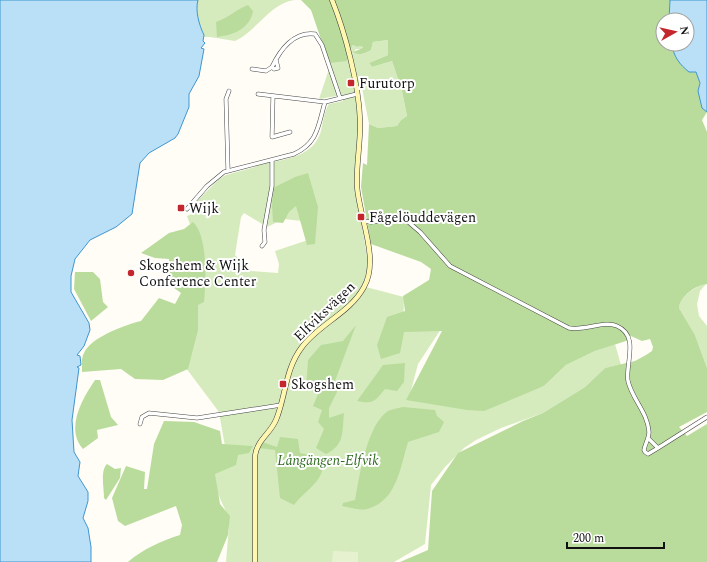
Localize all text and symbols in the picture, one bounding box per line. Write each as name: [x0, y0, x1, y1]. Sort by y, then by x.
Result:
north arrow: [655, 12, 695, 52]
text: N: [675, 25, 693, 36]
place label: Furutorp: [359, 73, 415, 94]
marker: Furutorp: [346, 78, 356, 88]
place label: Wijk: [189, 198, 219, 219]
marker: Wijk: [176, 203, 186, 213]
place label: Fågelöuddevägen: [369, 207, 476, 228]
marker: Fågelöuddevägen: [356, 212, 366, 222]
place label: Skogshem & Wijk Conference Center: [139, 255, 257, 292]
marker: Skogshem & Wijk Conference Center: [126, 268, 136, 278]
street label: Elfviksvägen: [289, 276, 360, 346]
place label: Skogshem: [291, 374, 354, 395]
marker: Skogshem: [278, 379, 288, 389]
park label: Långängen-Elfvik: [277, 450, 379, 471]
scale bar: [567, 524, 664, 550]
text: 200 m: [573, 529, 604, 548]

